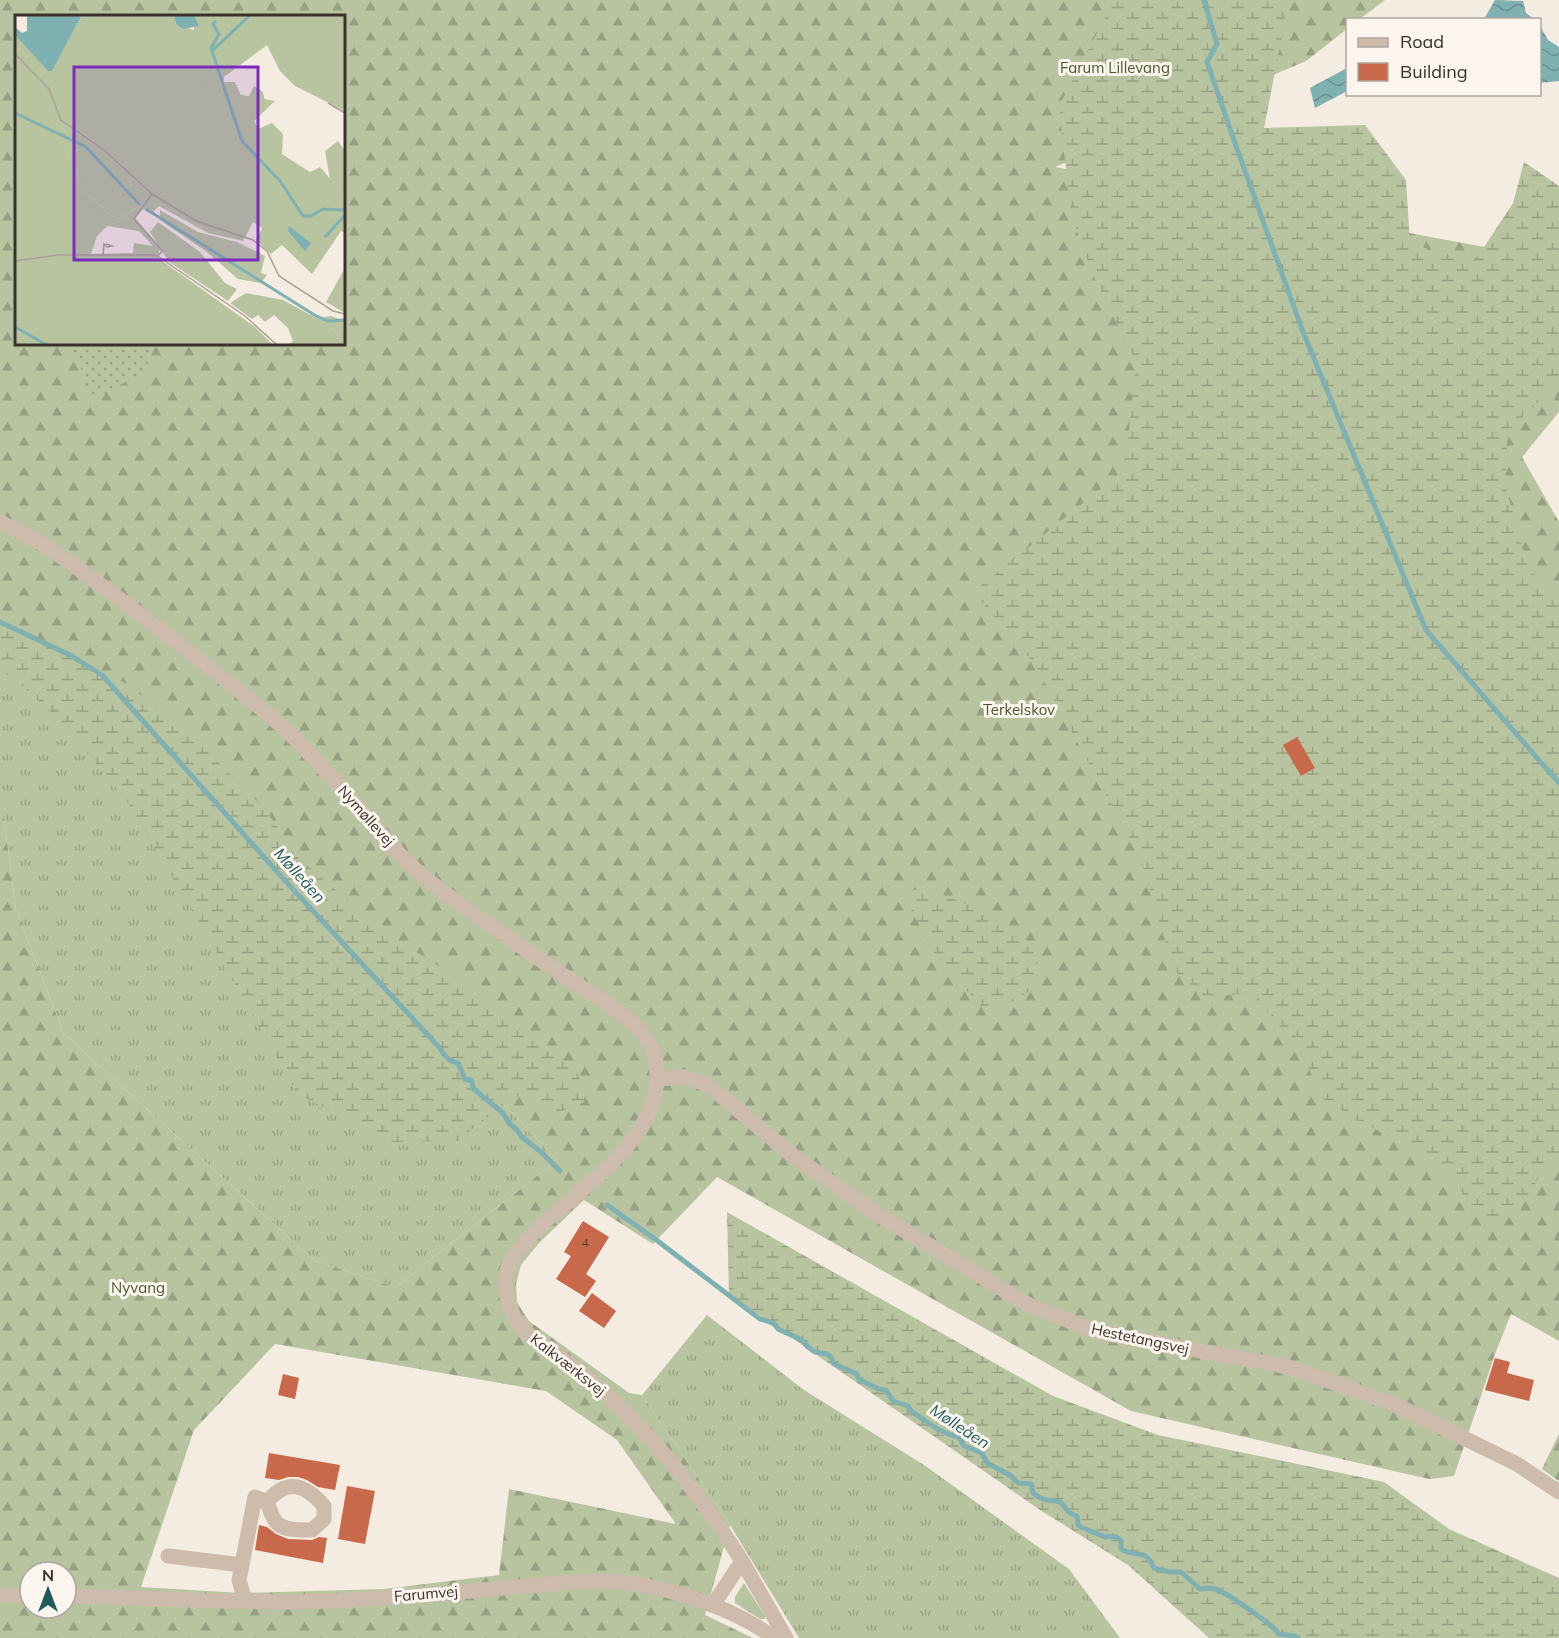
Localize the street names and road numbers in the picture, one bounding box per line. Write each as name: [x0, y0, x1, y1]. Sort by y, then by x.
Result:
street label: Nymøllevej: [334, 781, 399, 850]
street label: Hestetangsvej: [1090, 1319, 1191, 1358]
street label: Kalkværksvej: [527, 1329, 610, 1400]
street label: Farumvej: [393, 1581, 459, 1606]

